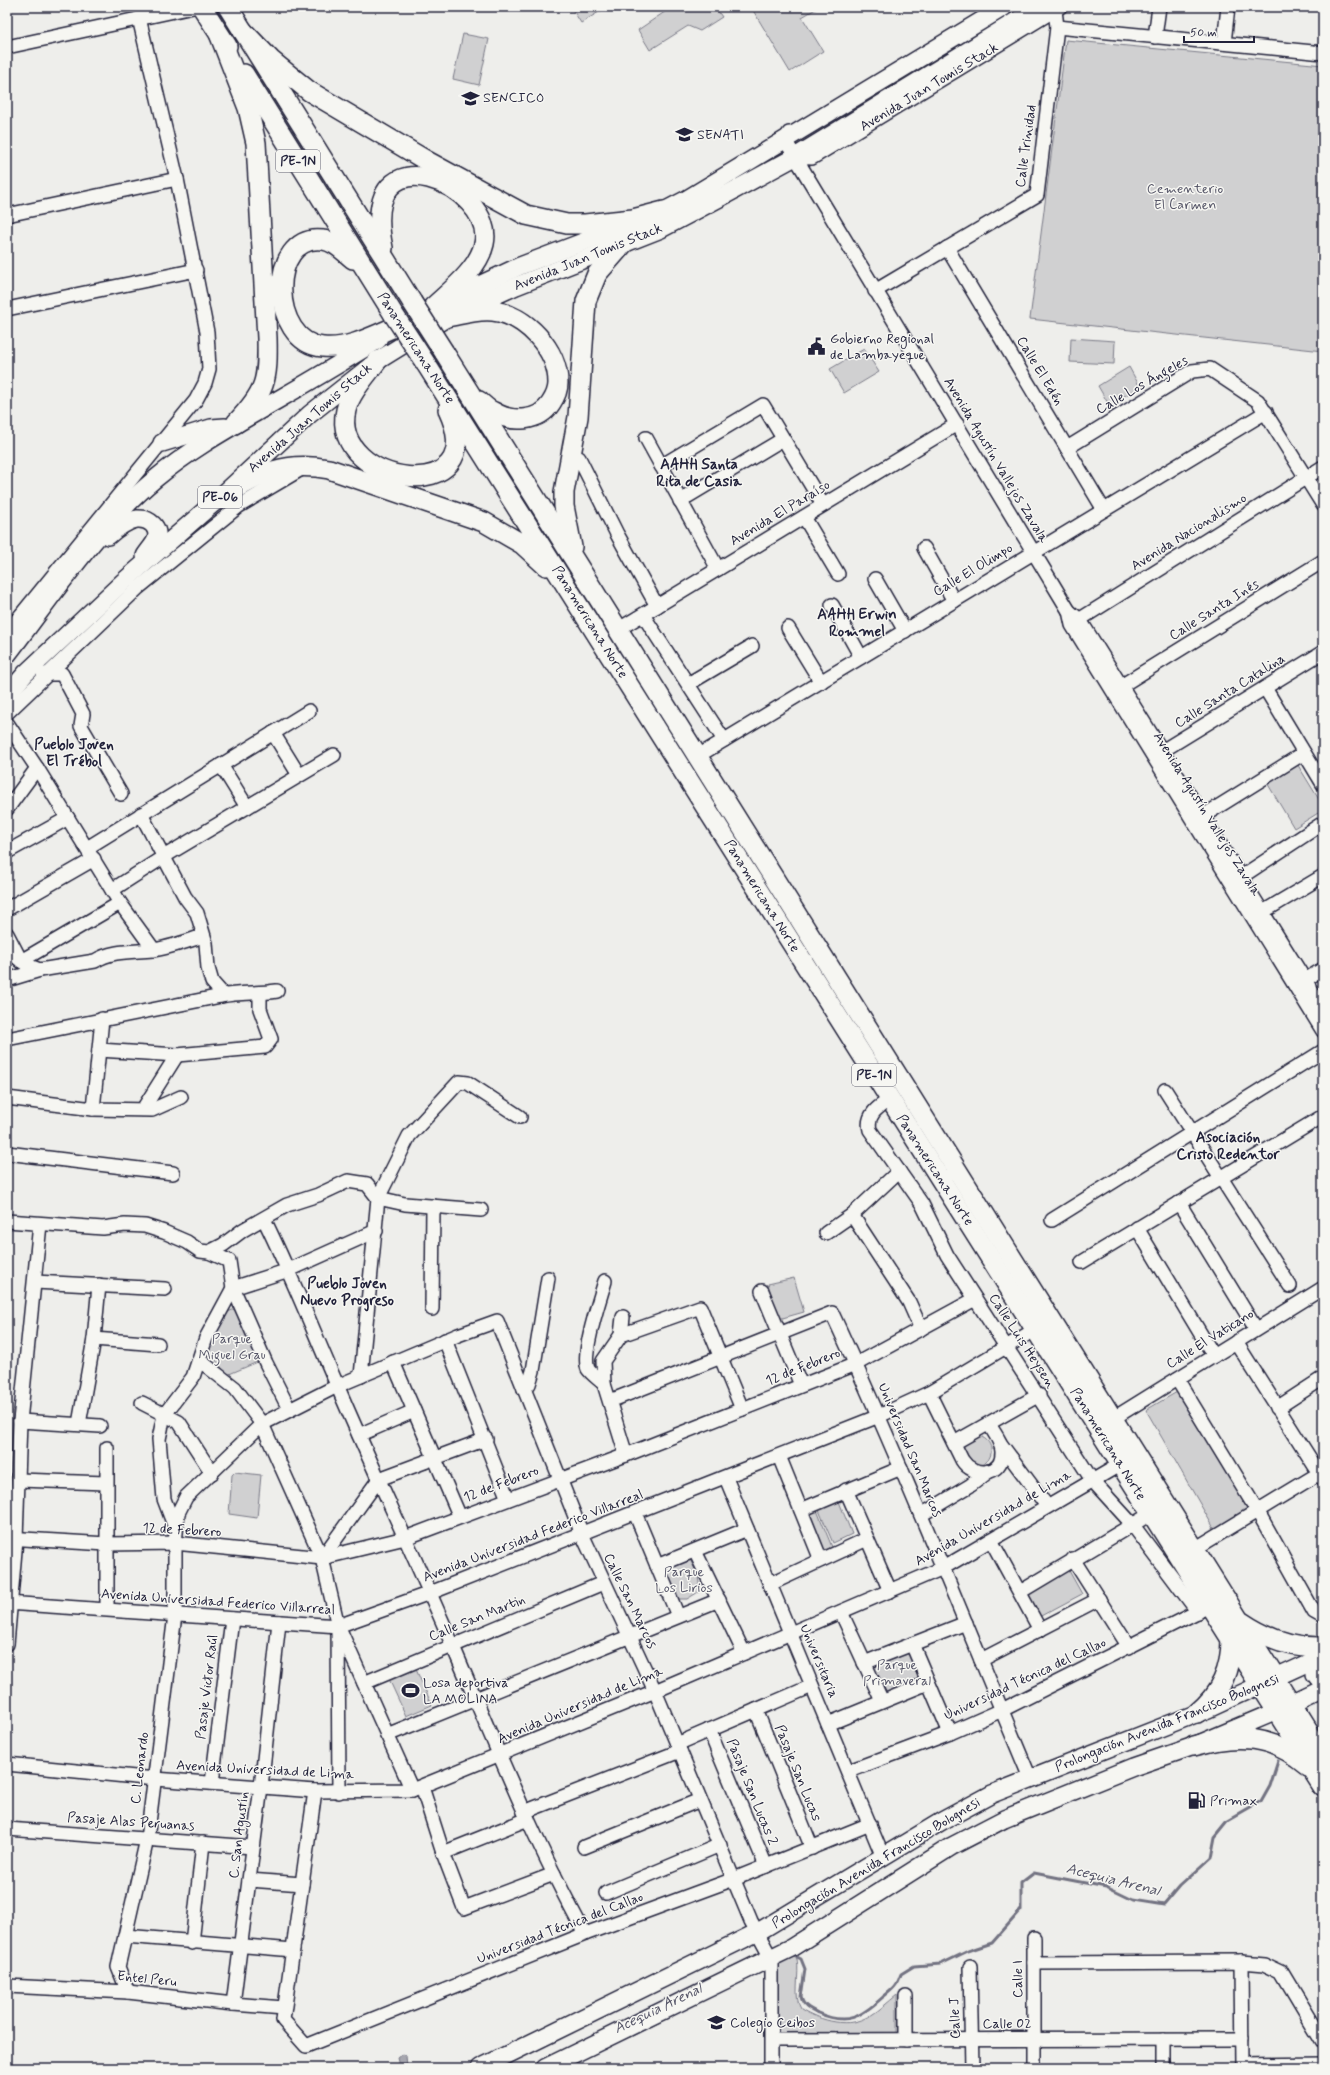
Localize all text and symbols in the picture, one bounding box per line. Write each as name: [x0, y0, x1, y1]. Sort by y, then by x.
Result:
scale bar: [1184, 18, 1254, 44]
text: 50 m: [1190, 25, 1217, 41]
street label: Avenida Juan Tomis Stack: [856, 38, 1002, 136]
school or university icon: SENCICO: [460, 88, 480, 108]
place label: SENCICO: [483, 89, 544, 107]
street label: Calle Trinidad: [1011, 103, 1041, 189]
school or university icon: SENATI: [674, 125, 694, 145]
place label: SENATI: [697, 126, 744, 144]
road number: PE-1N: [276, 150, 320, 172]
park label: Cementerio El Carmen: [1147, 180, 1223, 214]
street label: Avenida Juan Tomis Stack: [511, 219, 665, 295]
street label: Panamericana Norte: [373, 289, 459, 407]
place label: Gobierno Regional de Lambayeque: [830, 330, 934, 364]
street label: Calle El Edén: [1012, 333, 1068, 409]
public building icon: Gobierno Regional de Lambayeque: [807, 337, 827, 357]
street label: Calle Los Ángeles: [1093, 351, 1192, 420]
street label: Avenida Juan Tomis Stack: [244, 359, 376, 477]
street label: Avenida Agustín Vallejos Zavala: [939, 374, 1053, 547]
district label: AAHH Santa Rita de Casia: [656, 455, 743, 492]
street label: Avenida El Paraíso: [726, 476, 834, 550]
road number: PE-06: [198, 486, 242, 508]
street label: Avenida Nacionalismo: [1128, 489, 1250, 575]
street label: Calle El Olimpo: [930, 539, 1016, 601]
street label: Panamericana Norte: [548, 562, 632, 682]
street label: Calle Santa Inés: [1166, 575, 1262, 645]
district label: AAHH Erwin Rommel: [817, 605, 897, 642]
street label: Calle Santa Catalina: [1171, 650, 1289, 732]
street label: Avenida Agustín Vallejos Zavala: [1149, 729, 1265, 900]
district label: Pueblo Joven El Trébol: [34, 735, 114, 772]
street label: Panamericana Norte: [720, 836, 804, 956]
road number: PE-1N: [852, 1064, 896, 1086]
street label: Panamericana Norte: [892, 1111, 978, 1229]
district label: Asociación Cristo Redentor: [1176, 1128, 1280, 1165]
district label: Pueblo Joven Nuevo Progreso: [300, 1274, 394, 1312]
street label: Calle Luis Heysen: [985, 1290, 1059, 1392]
street label: Calle El Vaticano: [1163, 1305, 1257, 1373]
park label: Parque Miguel Grau: [198, 1330, 266, 1366]
street label: 12 de Febrero: [763, 1344, 843, 1390]
street label: Universidad San Marcos: [874, 1380, 947, 1520]
street label: Panamericana Norte: [1066, 1384, 1150, 1504]
street label: 12 de Febrero: [461, 1461, 541, 1507]
street label: Avenida Universidad de Lima: [912, 1465, 1075, 1570]
street label: Avenida Universidad Federico Villarreal: [420, 1486, 646, 1586]
street label: 12 de Febrero: [142, 1519, 222, 1541]
street label: Calle San Marcos: [599, 1550, 661, 1652]
park label: Parque Los Lirios: [655, 1563, 713, 1597]
street label: Avenida Universidad Federico Villarreal: [100, 1585, 336, 1619]
street label: Calle San Martin: [426, 1590, 528, 1646]
street label: Universitaria: [795, 1621, 843, 1701]
street label: Universidad Técnica del Callao: [941, 1633, 1109, 1725]
street label: Pasaje Victor Raúl: [192, 1634, 222, 1740]
park label: Parque Primaveral: [863, 1656, 931, 1690]
street label: Avenida Universidad de Lima: [495, 1662, 666, 1748]
street label: Prolongación Avenida Francisco Bolognesi: [1052, 1670, 1282, 1777]
place label: Losa deportiva LA MOLINA: [423, 1674, 509, 1708]
sports icon: Losa deportiva LA MOLINA: [400, 1681, 420, 1701]
street label: Pasaje San Lucas: [770, 1722, 826, 1824]
street label: C. Leonardo: [127, 1731, 153, 1805]
street label: Pasaje San Lucas 2: [722, 1736, 782, 1848]
street label: Avenida Universidad de Lima: [176, 1756, 355, 1784]
street label: C. San Agustín: [225, 1790, 254, 1880]
fuel station icon: Primax: [1187, 1791, 1207, 1811]
place label: Primax: [1210, 1792, 1257, 1810]
street label: Prolongación Avenida Francisco Bolognesi: [768, 1793, 984, 1933]
street label: Pasaje Alas Peruanas: [67, 1809, 196, 1835]
water label: Acequia Arenal: [1064, 1859, 1164, 1902]
street label: Universidad Técnica del Callao: [474, 1888, 646, 1968]
street label: Calle I: [1009, 1960, 1027, 1998]
street label: Entel Peru: [116, 1967, 178, 1991]
water label: Acequia Arenal: [611, 1978, 707, 2039]
street label: Calle J: [945, 1997, 965, 2039]
school or university icon: Colegio Ceibos: [707, 2013, 727, 2033]
place label: Colegio Ceibos: [730, 2014, 815, 2033]
street label: Calle 02: [982, 2015, 1032, 2033]

